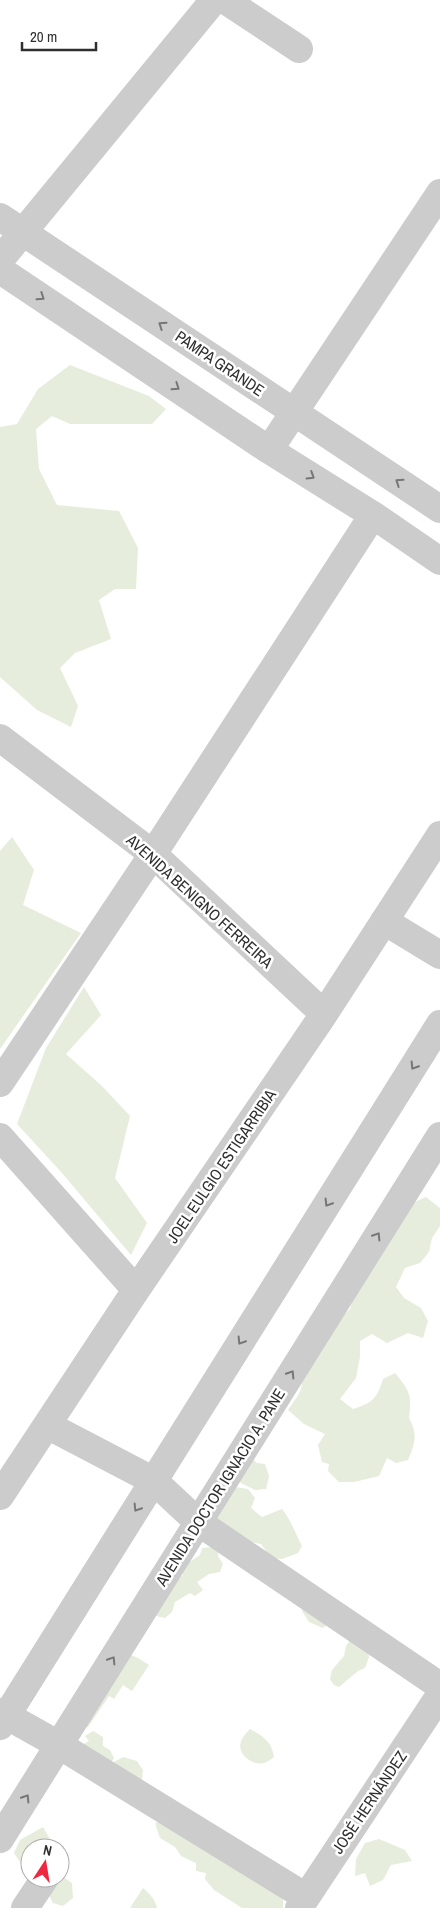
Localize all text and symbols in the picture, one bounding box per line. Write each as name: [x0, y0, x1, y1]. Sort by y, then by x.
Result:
scale bar: [22, 20, 96, 52]
text: 20 m: [30, 26, 57, 47]
one-way arrow: [35, 291, 44, 300]
one-way arrow: [158, 321, 167, 331]
street label: PAMPA GRANDE: [171, 325, 269, 401]
one-way arrow: [170, 381, 179, 391]
one-way arrow: [306, 470, 315, 480]
one-way arrow: [396, 479, 405, 488]
street label: AVENIDA BENIGNO FERREIRA: [121, 829, 278, 973]
one-way arrow: [411, 1060, 420, 1069]
street label: JOEL EULGIO ESTIGARRIBIA: [161, 1085, 281, 1247]
one-way arrow: [324, 1198, 334, 1207]
one-way arrow: [371, 1233, 381, 1242]
one-way arrow: [238, 1335, 248, 1344]
one-way arrow: [285, 1370, 295, 1379]
street label: AVENIDA DOCTOR IGNACIO A. PANE: [149, 1384, 290, 1591]
one-way arrow: [133, 1503, 143, 1512]
one-way arrow: [106, 1656, 115, 1665]
street label: JOSÉ HERNÁNDEZ: [326, 1746, 412, 1858]
one-way arrow: [20, 1794, 29, 1803]
north arrow: [20, 1838, 70, 1888]
text: N: [42, 1841, 54, 1860]

